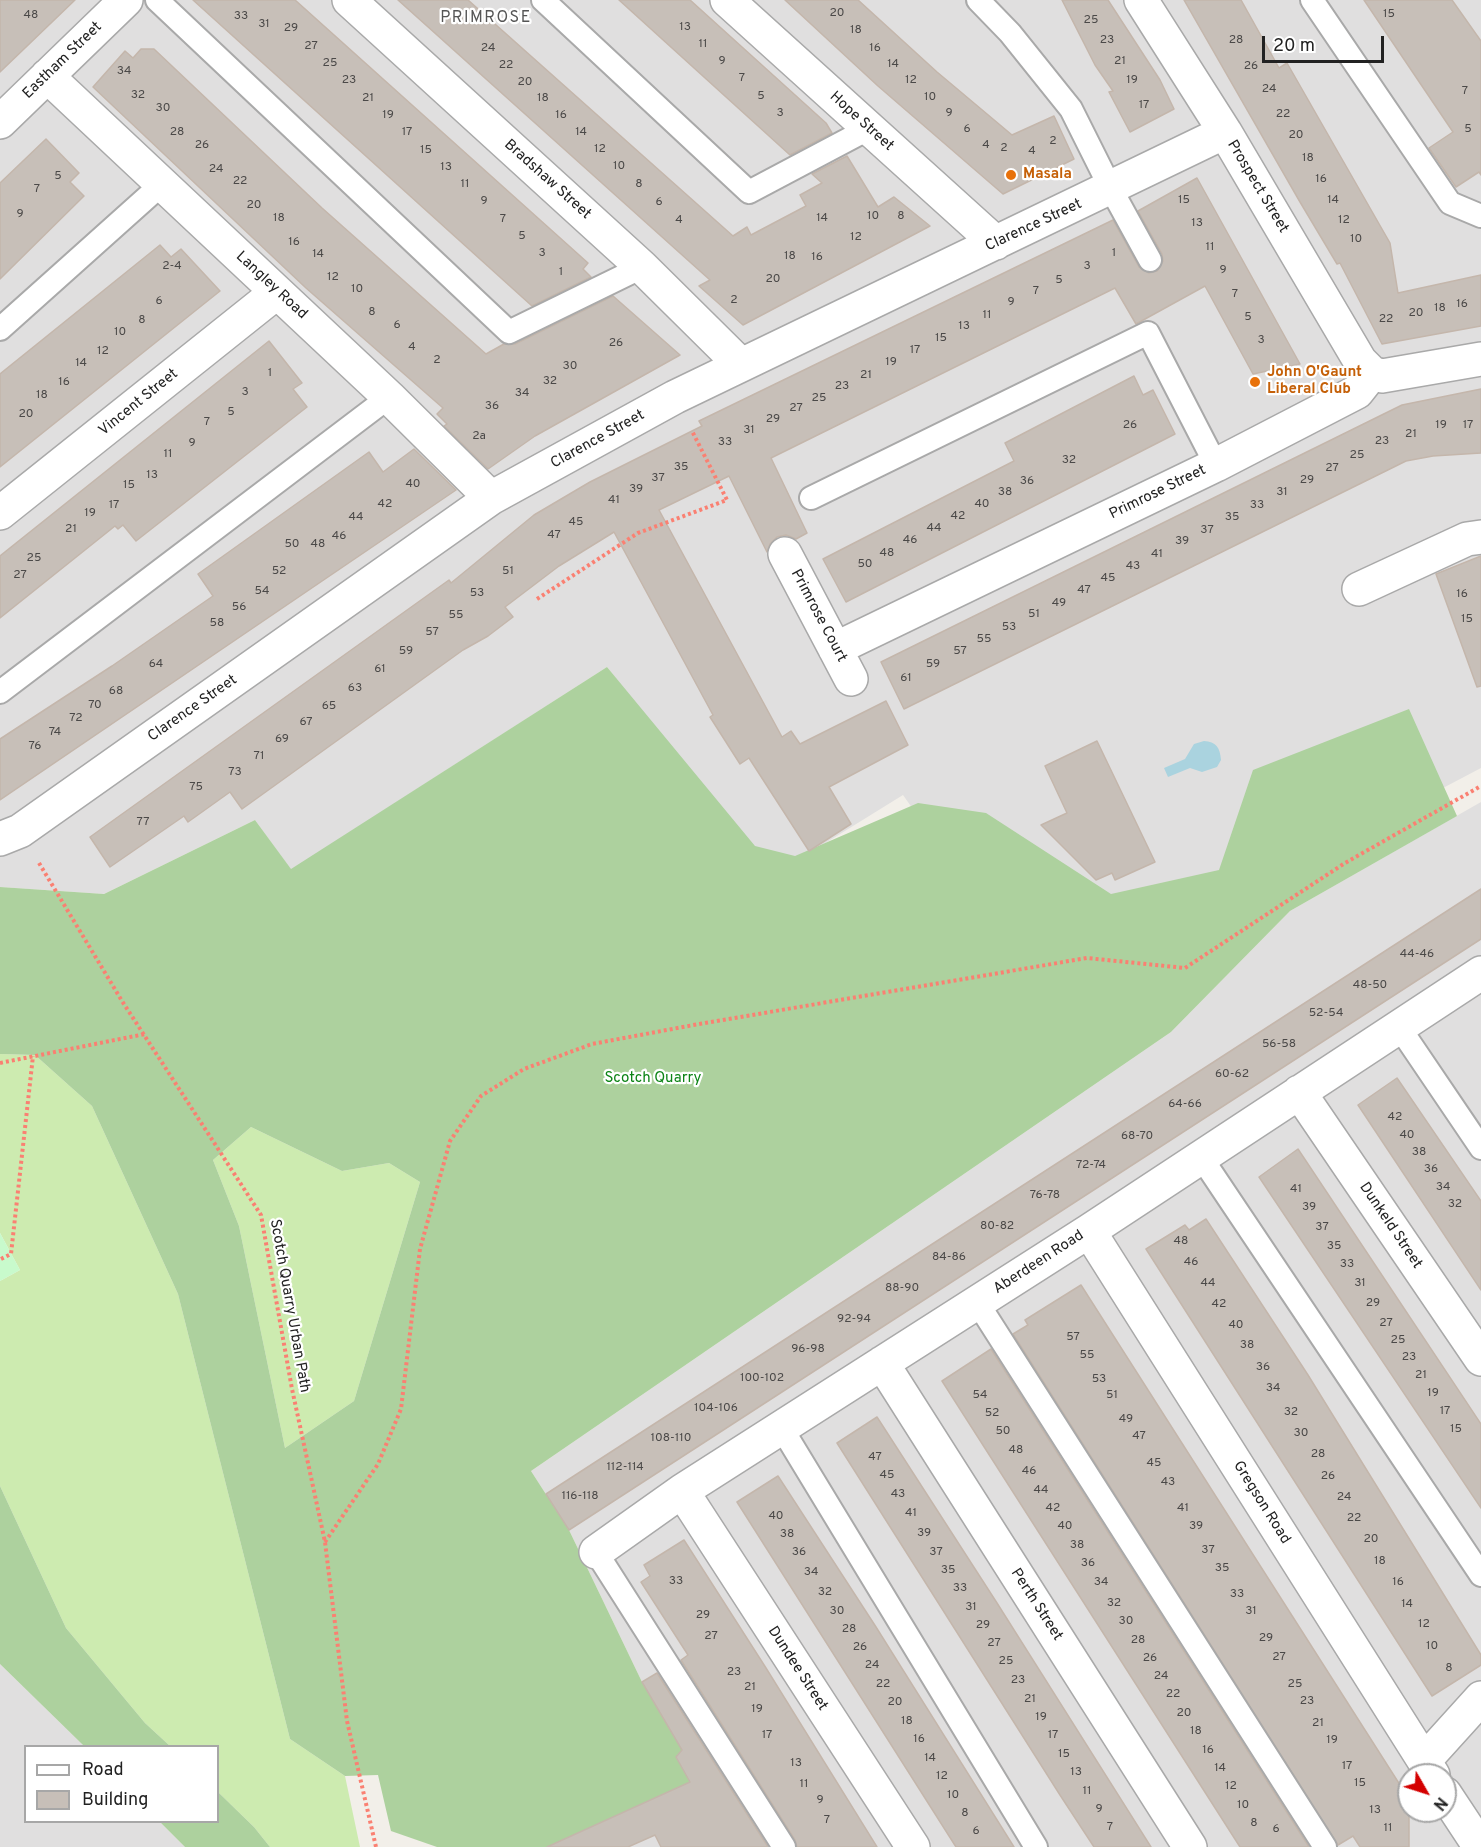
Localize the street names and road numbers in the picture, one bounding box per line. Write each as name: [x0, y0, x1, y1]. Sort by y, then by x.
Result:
street label: Eastham Street: [20, 19, 106, 103]
street label: Hope Street: [825, 88, 897, 156]
street label: Bradshaw Street: [500, 136, 594, 224]
street label: Prospect Street: [1222, 137, 1292, 237]
street label: Clarence Street: [983, 196, 1085, 256]
street label: Langley Road: [231, 248, 311, 324]
street label: Vincent Street: [96, 366, 182, 440]
street label: Clarence Street: [548, 407, 648, 473]
street label: Primrose Street: [1107, 462, 1209, 524]
street label: Primrose Court: [786, 567, 850, 665]
street label: Clarence Street: [145, 672, 241, 746]
street label: Dunkeld Street: [1355, 1180, 1425, 1272]
street label: Scotch Quarry Urban Path: [265, 1218, 313, 1394]
street label: Aberdeen Road: [990, 1227, 1088, 1299]
street label: Gregson Road: [1228, 1458, 1294, 1548]
street label: Perth Street: [1006, 1566, 1066, 1644]
street label: Dundee Street: [763, 1623, 831, 1715]

